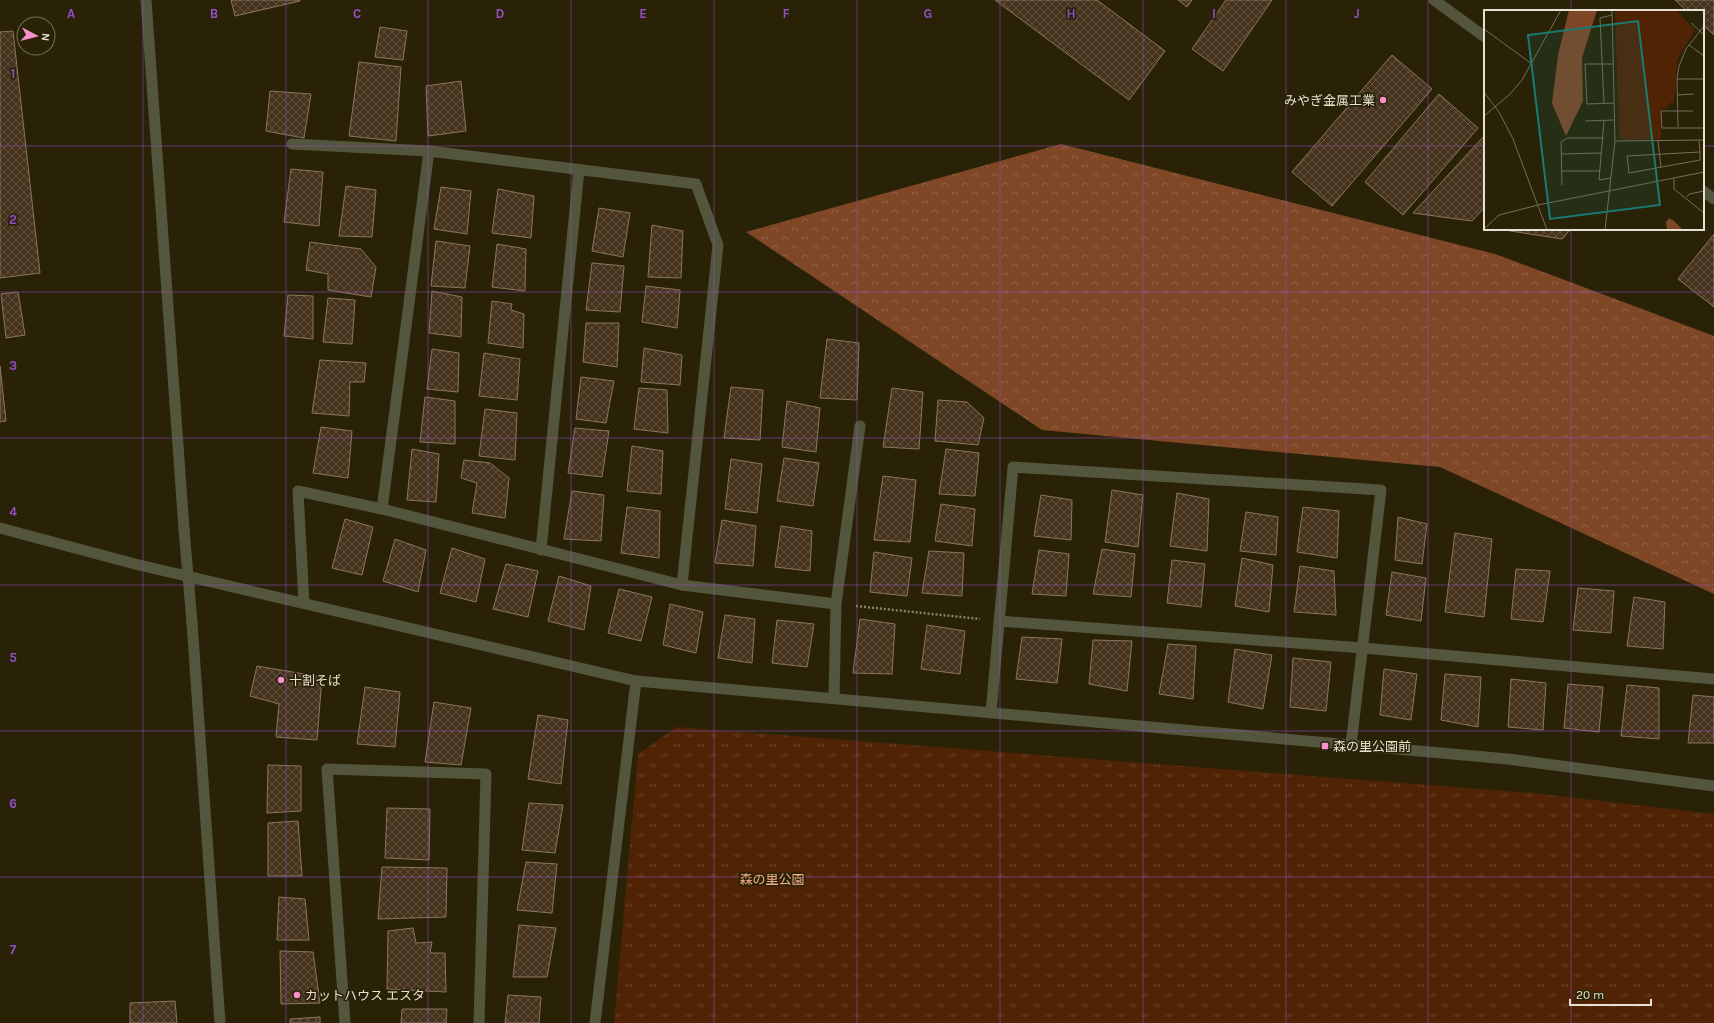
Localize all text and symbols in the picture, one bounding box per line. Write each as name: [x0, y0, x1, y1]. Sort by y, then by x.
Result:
text: A: [67, 6, 75, 21]
text: B: [210, 6, 218, 21]
text: C: [353, 6, 361, 21]
text: D: [496, 6, 505, 21]
text: E: [639, 6, 647, 21]
text: F: [782, 6, 790, 21]
text: G: [924, 6, 932, 21]
text: H: [1066, 6, 1076, 21]
text: I: [1212, 6, 1216, 21]
text: J: [1354, 6, 1360, 21]
inset map: [1484, 10, 1704, 230]
north arrow: [16, 16, 56, 56]
text: N: [38, 32, 52, 42]
text: 1: [11, 66, 15, 81]
place label: みやぎ金属工業: [1284, 93, 1375, 108]
marker: みやぎ金属工業: [1378, 95, 1388, 105]
text: 2: [9, 212, 17, 227]
text: 3: [9, 358, 17, 373]
text: 4: [9, 504, 17, 519]
text: 5: [9, 650, 17, 665]
place label: 十割そば: [289, 673, 341, 688]
marker: 十割そば: [276, 675, 286, 685]
place label: 森の里公園前: [1333, 739, 1411, 754]
marker: 森の里公園前: [1320, 741, 1330, 751]
text: 6: [9, 796, 17, 811]
park label: 森の里公園: [739, 872, 805, 887]
text: 7: [10, 942, 17, 957]
scale bar: [1570, 981, 1651, 1007]
place label: カットハウス エスタ: [305, 988, 425, 1003]
text: 20 m: [1576, 988, 1604, 1002]
marker: カットハウス エスタ: [292, 990, 302, 1000]

